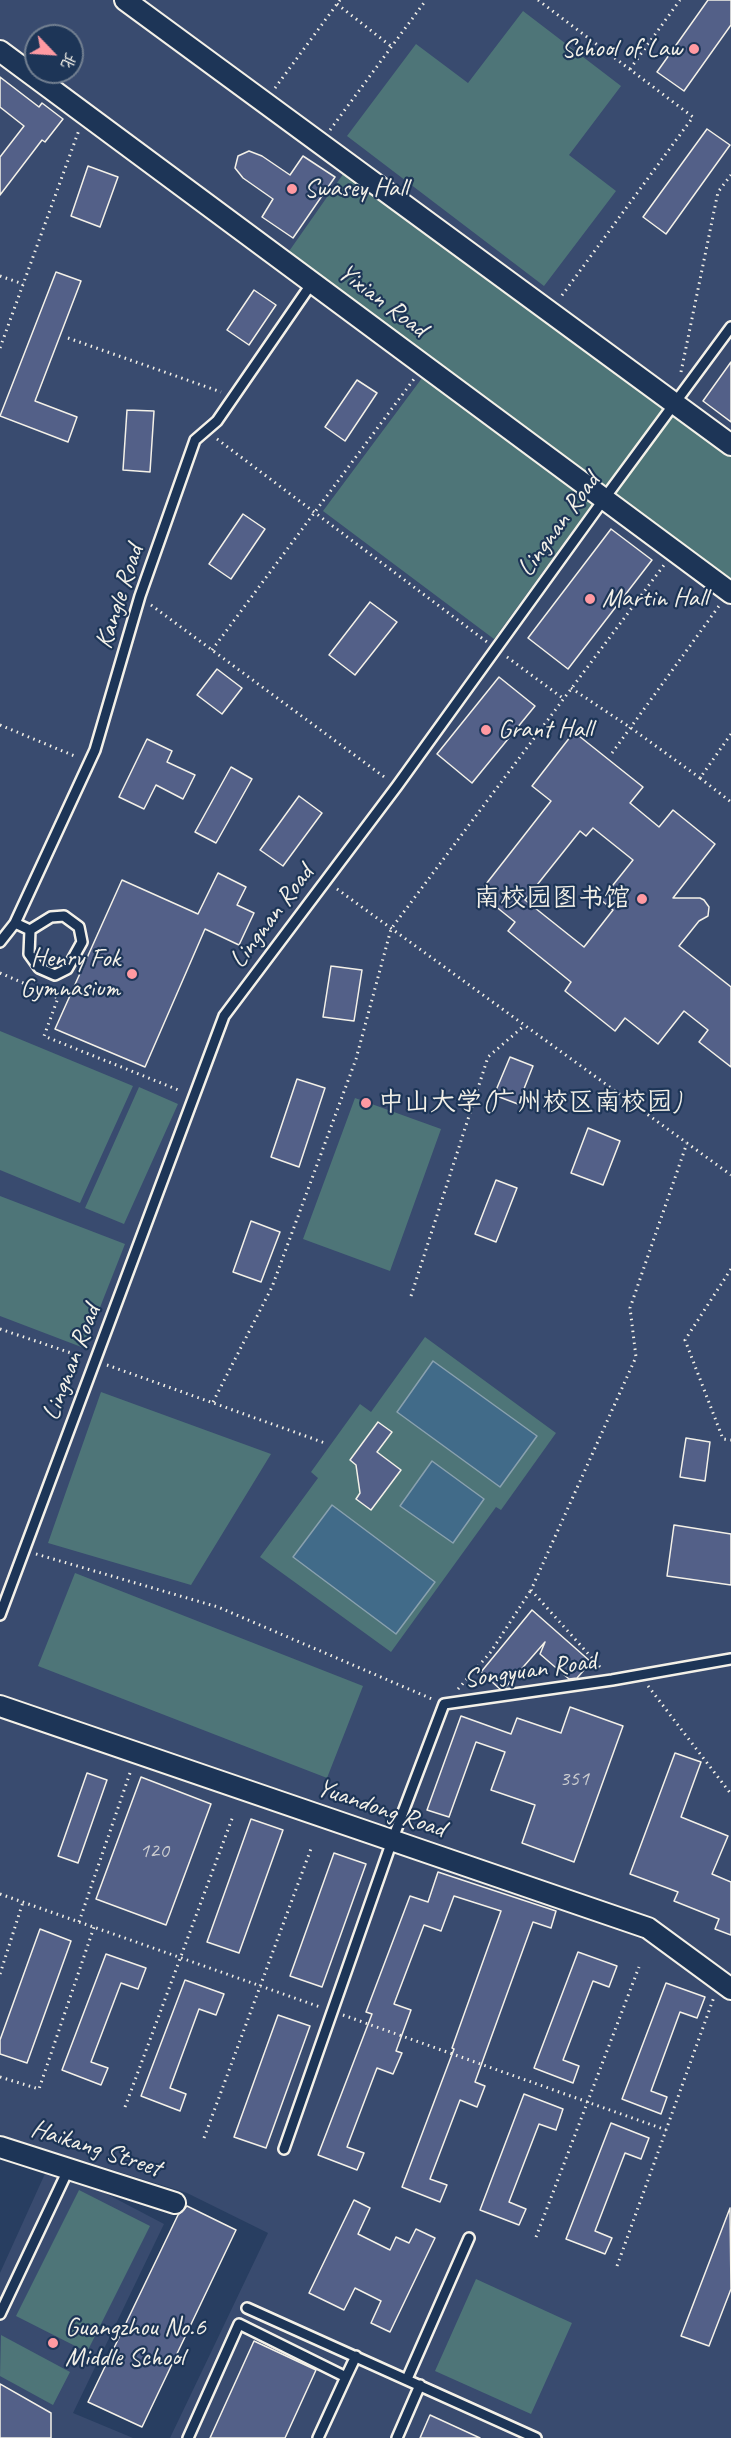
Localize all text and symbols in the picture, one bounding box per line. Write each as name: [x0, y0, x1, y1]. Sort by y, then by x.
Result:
north arrow: [24, 24, 84, 84]
place label: School of Law: [561, 33, 682, 65]
marker: School of Law: [687, 42, 701, 56]
text: 北: [56, 49, 81, 72]
place label: Swasey Hall: [304, 173, 408, 205]
marker: Swasey Hall: [285, 182, 299, 196]
street label: Yixian Road: [331, 257, 433, 345]
street label: Lingnan Road: [511, 467, 607, 583]
street label: Kangle Road: [89, 541, 151, 653]
place label: Martin Hall: [602, 583, 708, 615]
marker: Martin Hall: [583, 592, 597, 606]
place label: Grant Hall: [498, 714, 593, 746]
marker: Grant Hall: [479, 723, 493, 737]
street label: Lingnan Road: [223, 859, 321, 975]
place label: 南校园图书馆: [474, 883, 630, 915]
marker: 南校园图书馆: [635, 892, 649, 906]
place label: Henry Fok Gymnasium: [20, 943, 120, 1005]
marker: Henry Fok Gymnasium: [125, 967, 139, 981]
place label: 中山大学(广州校区南校园): [378, 1087, 681, 1119]
marker: 中山大学(广州校区南校园): [359, 1096, 373, 1110]
street label: Lingnan Road: [36, 1301, 108, 1425]
street label: Songyuan Road: [462, 1646, 598, 1696]
house number: 351: [559, 1766, 589, 1792]
street label: Yuandong Road: [313, 1773, 449, 1845]
house number: 120: [139, 1838, 169, 1864]
street label: Haikang Street: [27, 2113, 165, 2185]
place label: Guangzhou No.6 Middle School: [65, 2312, 206, 2374]
marker: Guangzhou No.6 Middle School: [46, 2336, 60, 2350]

